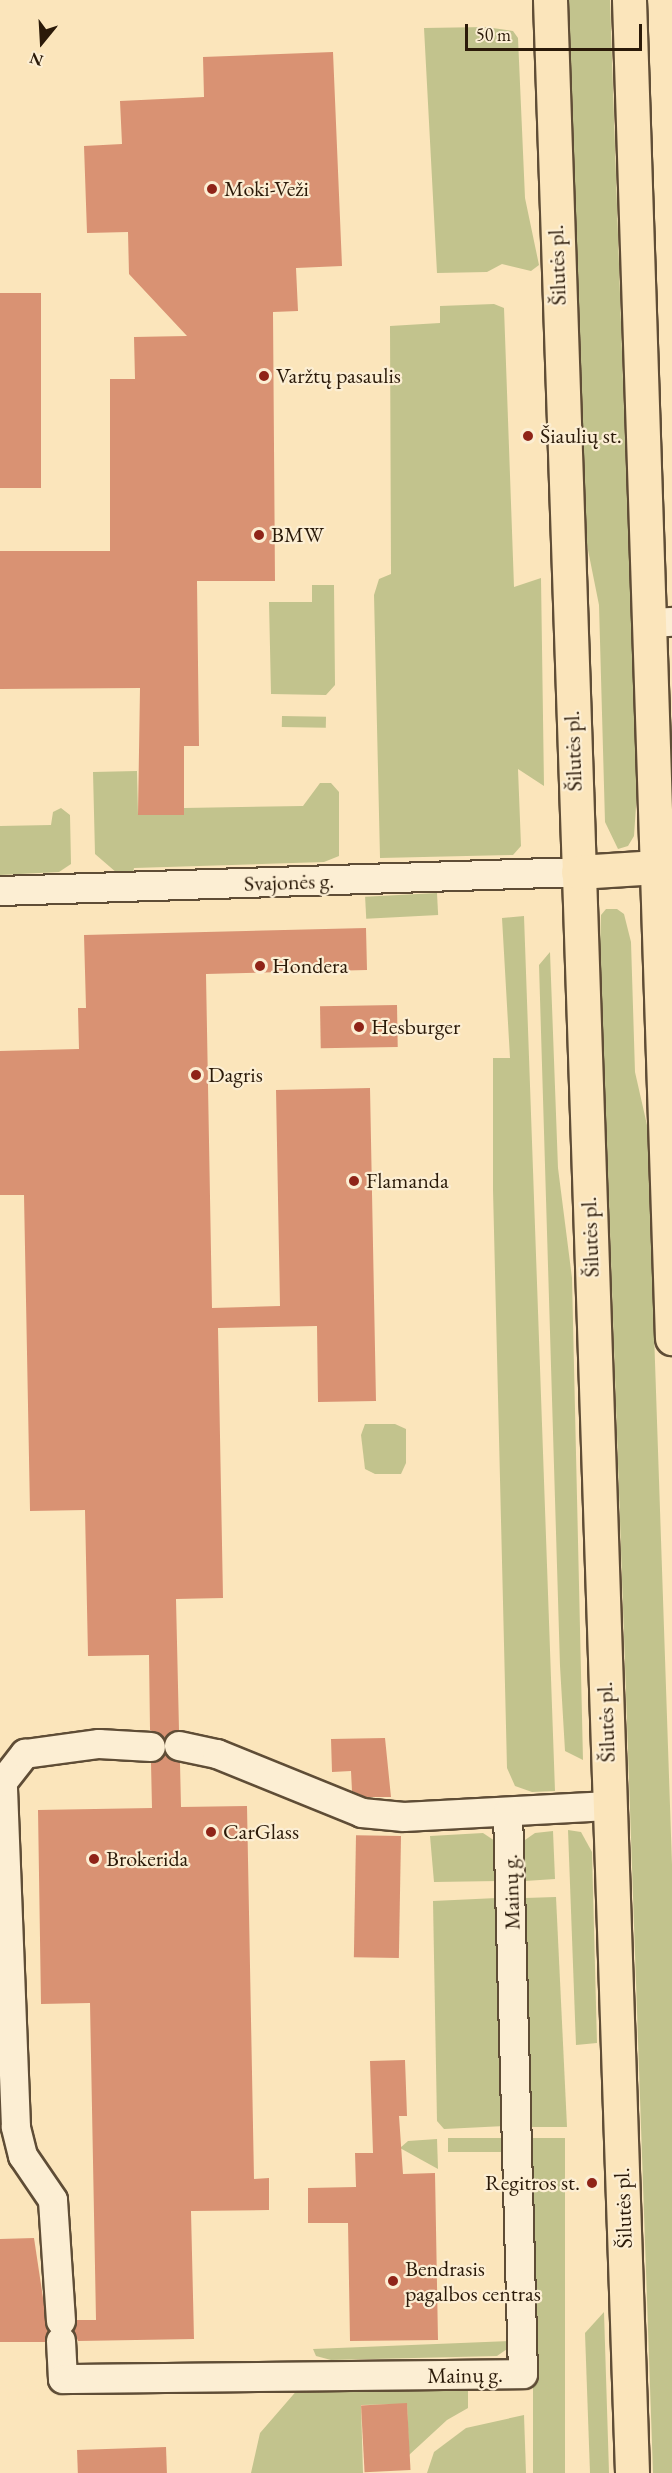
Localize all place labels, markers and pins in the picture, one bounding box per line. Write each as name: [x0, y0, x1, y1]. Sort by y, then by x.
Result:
place label: Moki-Veži: [224, 176, 309, 202]
marker: Moki-Veži: [205, 182, 219, 196]
place label: Varžtų pasaulis: [276, 363, 401, 389]
marker: Varžtų pasaulis: [257, 369, 271, 383]
place label: Šiaulių st.: [540, 423, 622, 449]
marker: Šiaulių st.: [521, 429, 535, 443]
place label: BMW: [271, 522, 324, 548]
marker: BMW: [252, 528, 266, 542]
place label: Hondera: [272, 953, 348, 979]
marker: Hondera: [253, 959, 267, 973]
place label: Hesburger: [371, 1014, 460, 1040]
marker: Hesburger: [352, 1020, 366, 1034]
place label: Dagris: [208, 1062, 263, 1088]
marker: Dagris: [189, 1068, 203, 1082]
place label: Flamanda: [366, 1168, 449, 1194]
marker: Flamanda: [347, 1174, 361, 1188]
place label: CarGlass: [223, 1819, 299, 1845]
marker: CarGlass: [204, 1825, 218, 1839]
place label: Brokerida: [106, 1846, 188, 1872]
marker: Brokerida: [87, 1852, 101, 1866]
place label: Regitros st.: [485, 2170, 580, 2196]
marker: Regitros st.: [585, 2176, 599, 2190]
place label: Bendrasis pagalbos centras: [405, 2255, 541, 2306]
marker: Bendrasis pagalbos centras: [386, 2274, 400, 2288]

